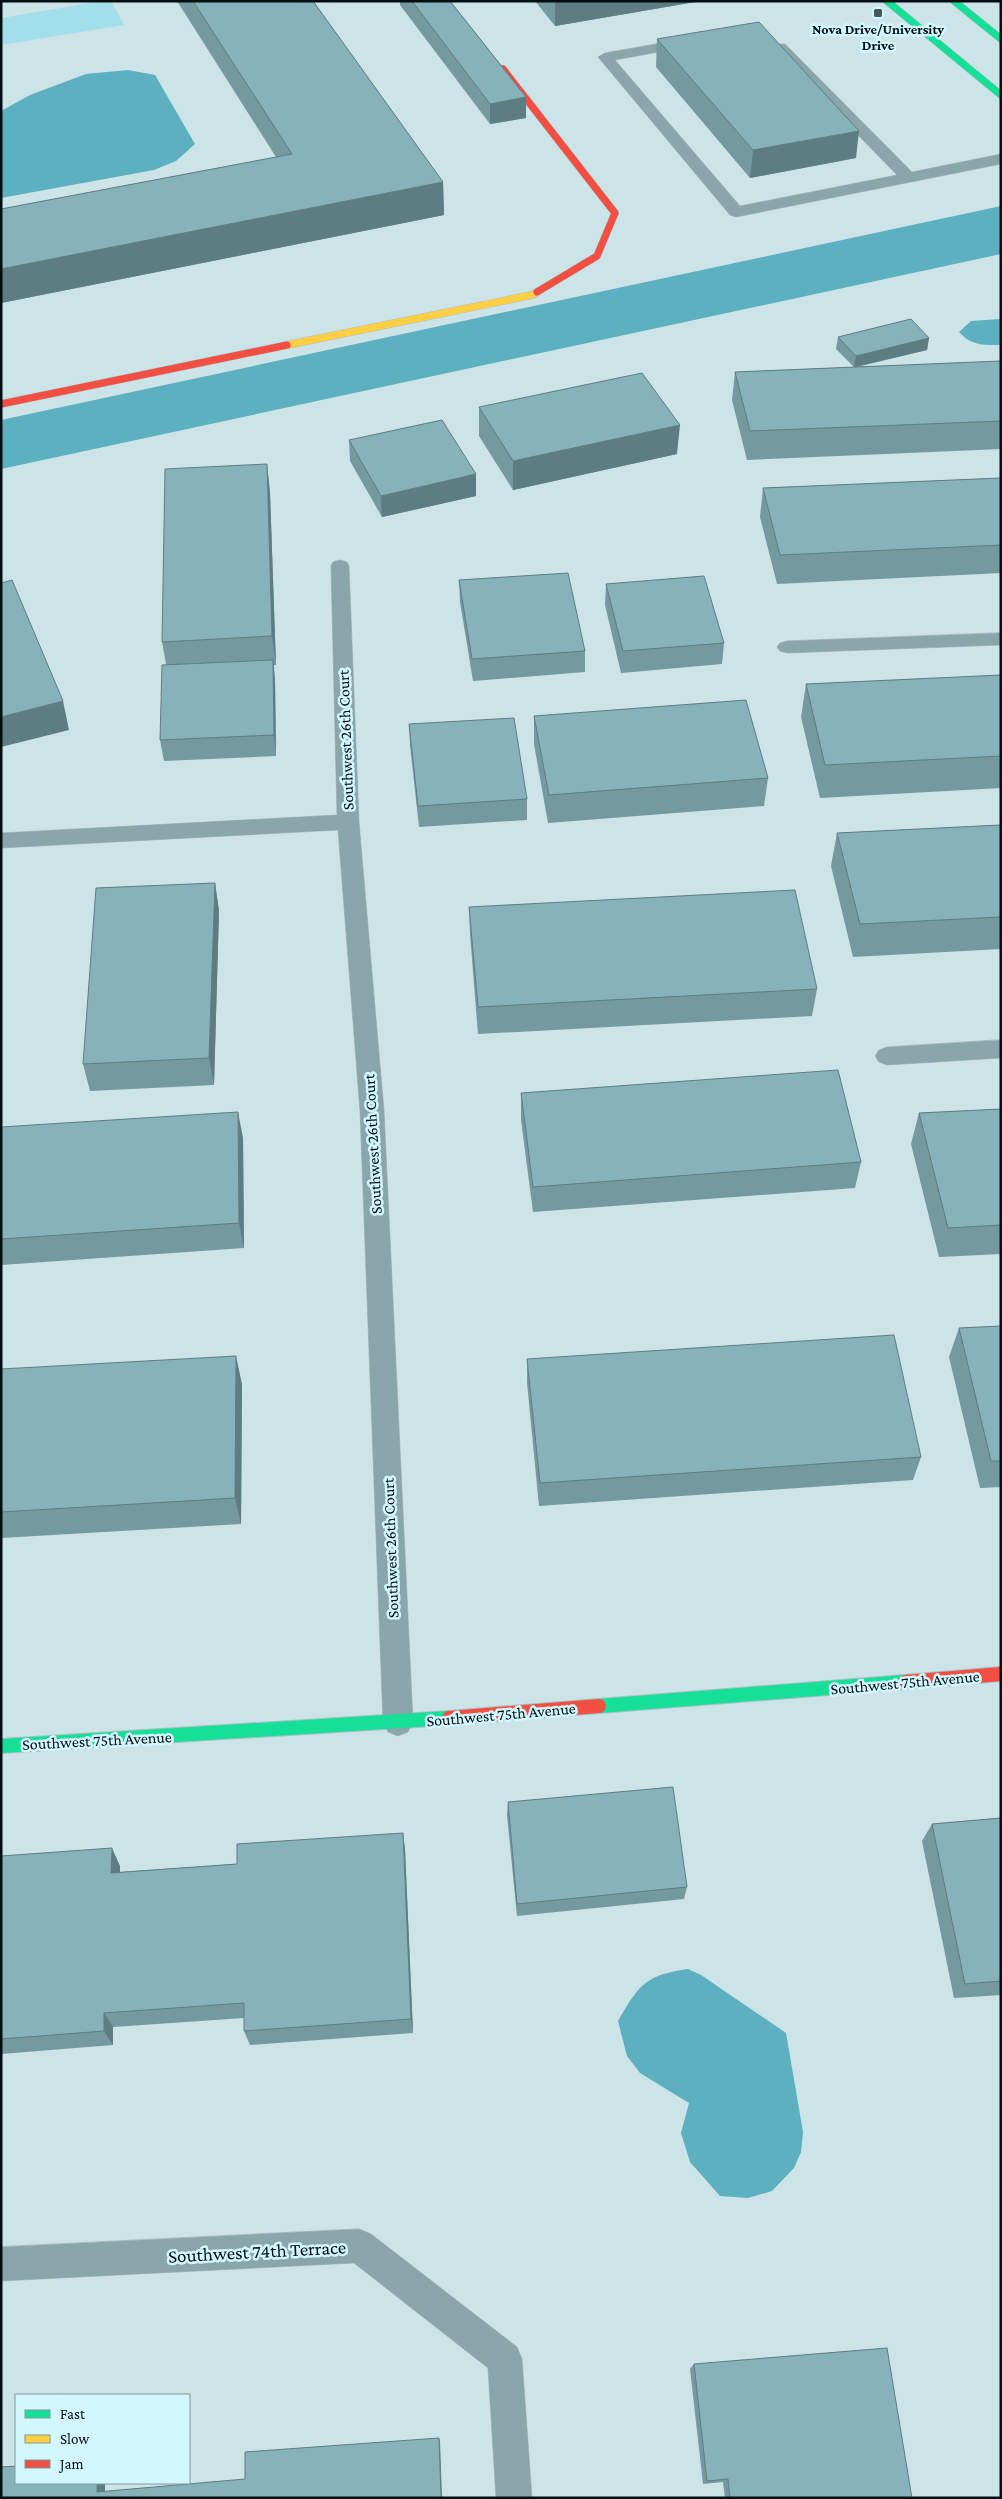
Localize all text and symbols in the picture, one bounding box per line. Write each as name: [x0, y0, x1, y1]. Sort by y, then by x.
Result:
marker: Nova Drive/University Drive: [872, 7, 884, 19]
place label: Nova Drive/University Drive: [812, 21, 944, 53]
street label: Southwest 26th Court: [335, 669, 356, 810]
street label: Southwest 26th Court: [360, 1073, 385, 1214]
street label: Southwest 26th Court: [380, 1477, 401, 1618]
street label: Southwest 75th Avenue: [830, 1668, 980, 1697]
street label: Southwest 75th Avenue: [426, 1700, 576, 1729]
street label: Southwest 75th Avenue: [22, 1728, 172, 1753]
street label: Southwest 74th Terrace: [167, 2236, 347, 2267]
legend: [15, 2394, 190, 2484]
text: Fast: [60, 2406, 86, 2422]
text: Slow: [60, 2431, 90, 2447]
text: Jam: [58, 2456, 83, 2473]

